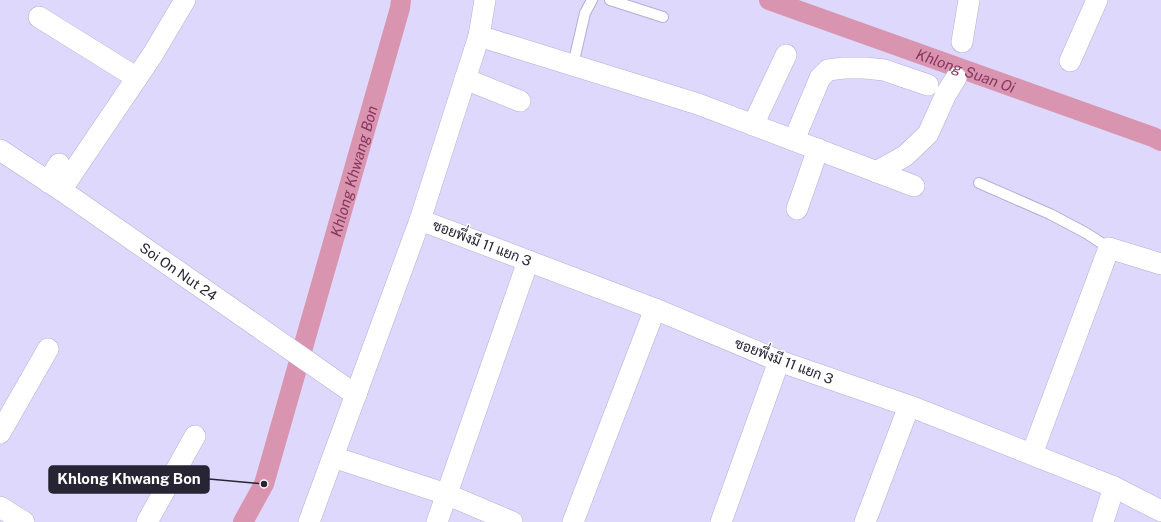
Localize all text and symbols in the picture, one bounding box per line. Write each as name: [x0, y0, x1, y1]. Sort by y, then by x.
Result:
water label: Khlong Suan Oi: [914, 45, 1018, 96]
water label: Khlong Khwang Bon: [327, 103, 380, 239]
street label: ซอยพึ่งมี 11 แยก 3: [430, 213, 535, 269]
street label: Soi On Nut 24: [137, 239, 220, 304]
street label: ซอยพึ่งมี 11 แยก 3: [732, 331, 837, 387]
callout: Khlong Khwang Bon: [49, 466, 209, 493]
text: Khlong Khwang Bon: [57, 470, 201, 487]

